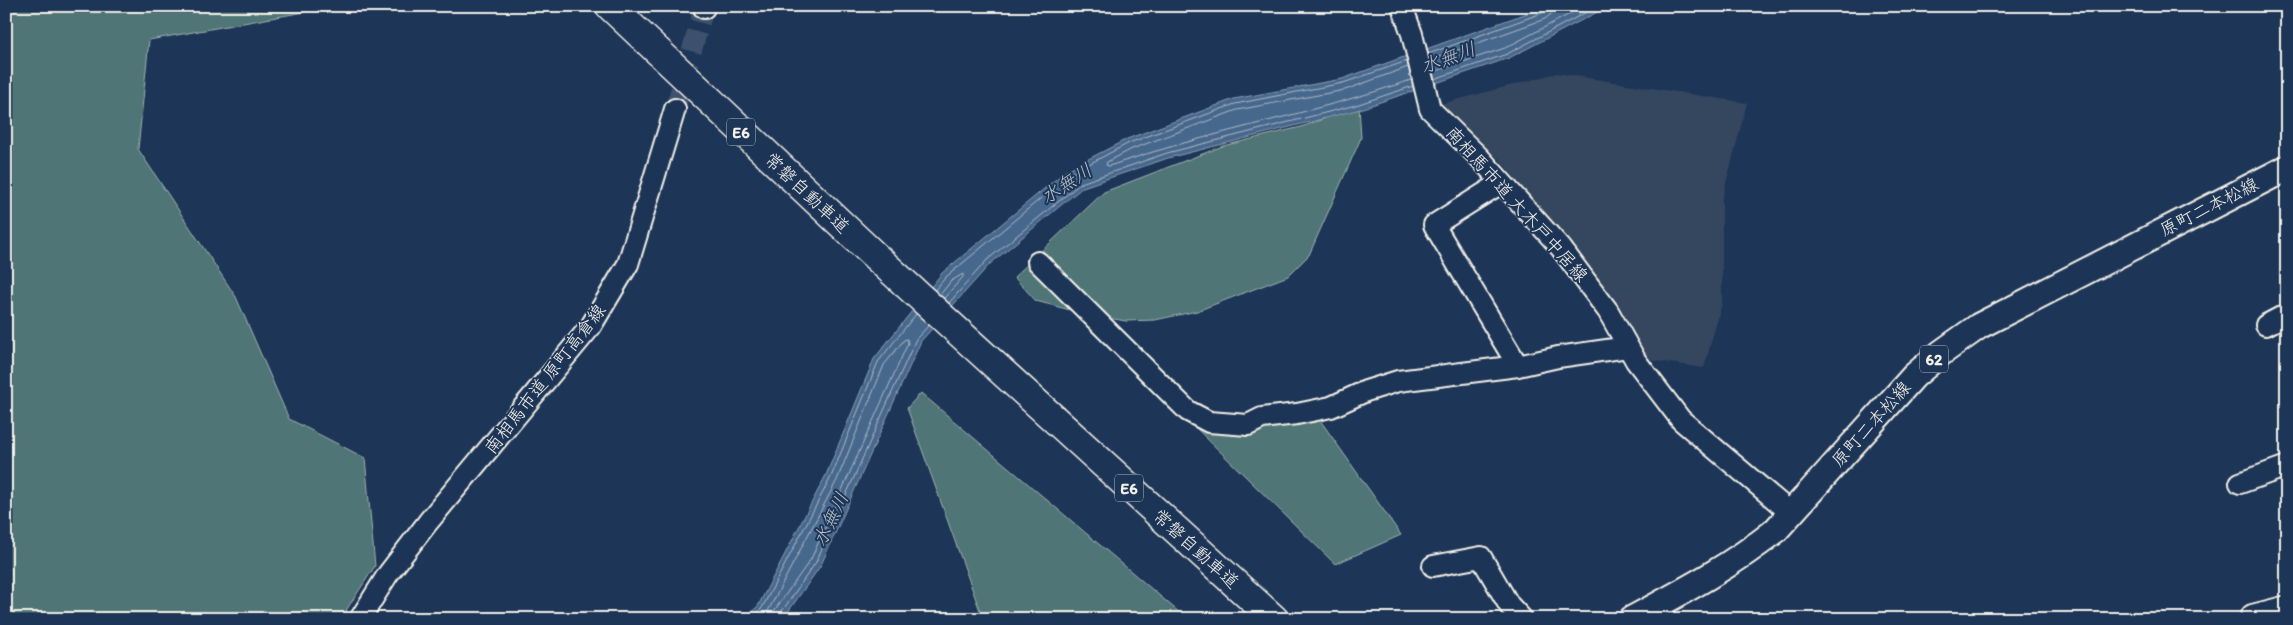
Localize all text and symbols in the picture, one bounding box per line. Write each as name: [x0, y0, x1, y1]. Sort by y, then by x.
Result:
water label: 水無川: [1417, 37, 1479, 78]
road number: E6: [727, 118, 755, 146]
street label: 南相馬市道 大木戸中居線: [1441, 122, 1593, 286]
street label: 常磐自動車道: [760, 148, 854, 238]
water label: 水無川: [1036, 158, 1096, 209]
street label: 原町二本松線: [2156, 173, 2262, 241]
street label: 南相馬市道 原町高倉線: [480, 300, 610, 458]
road number: 62: [1920, 346, 1948, 372]
street label: 原町二本松線: [1827, 377, 1915, 471]
road number: E6: [1115, 474, 1143, 502]
water label: 水無川: [808, 489, 853, 550]
street label: 常磐自動車道: [1149, 505, 1243, 593]

